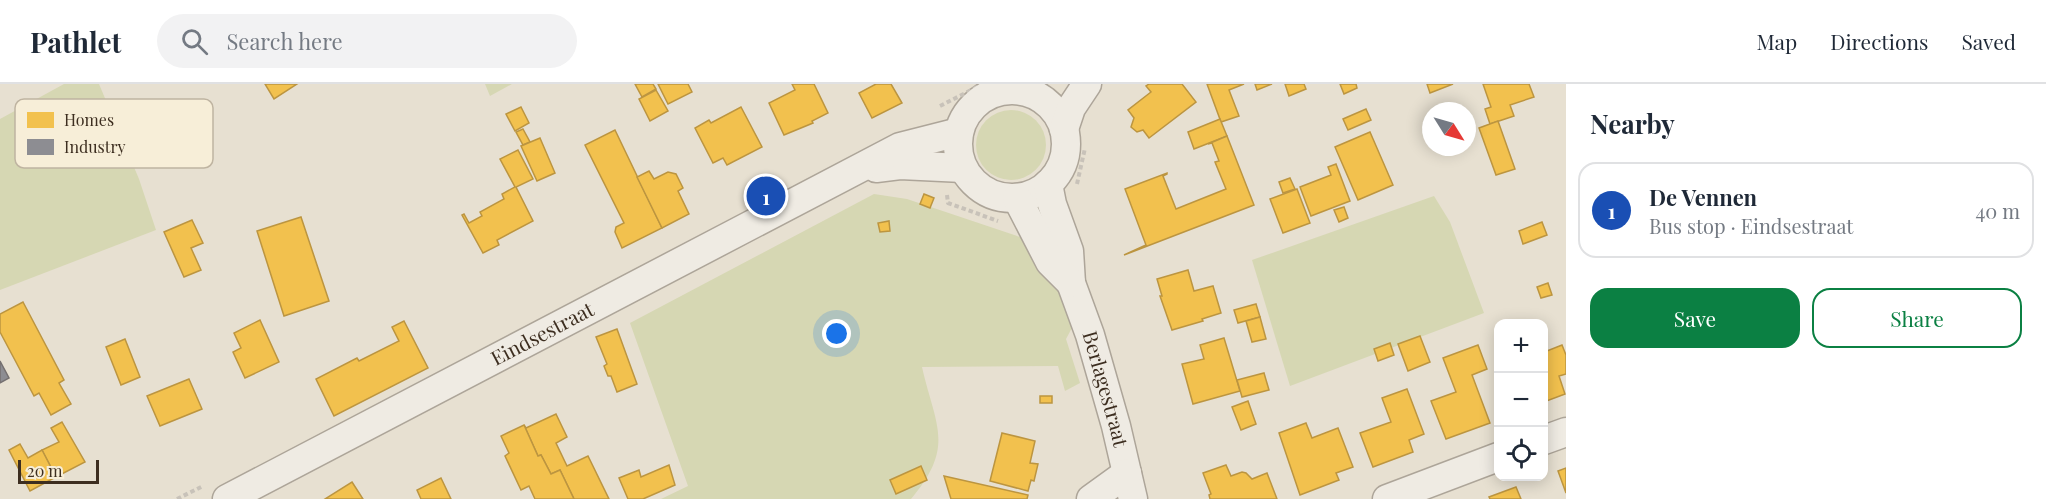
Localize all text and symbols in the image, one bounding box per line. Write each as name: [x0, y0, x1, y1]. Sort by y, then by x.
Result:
search box: [157, 14, 577, 68]
text: Pathlet: [30, 23, 121, 60]
icon: search: [178, 25, 211, 58]
text: Search here: [226, 26, 343, 56]
text: Map: [1756, 27, 1797, 55]
text: Directions: [1830, 27, 1928, 55]
text: Saved: [1961, 27, 2016, 55]
legend: [15, 99, 213, 168]
north arrow: [1422, 102, 1476, 156]
text: Nearby: [1590, 106, 1675, 141]
text: Homes: [64, 109, 114, 130]
text: Industry: [64, 136, 126, 157]
pin: 1: [746, 174, 786, 218]
text: De Vennen: [1649, 182, 1757, 212]
text: 1: [1608, 197, 1615, 224]
text: 40 m: [1975, 197, 2020, 224]
text: Bus stop · Eindsestraat: [1649, 212, 1853, 239]
button: Save: [1590, 288, 1800, 348]
button: Share: [1812, 288, 2022, 348]
street label: Eindsestraat: [486, 294, 599, 371]
your location: [822, 319, 851, 348]
map controls: [1494, 319, 1548, 481]
button: +: [1494, 319, 1548, 373]
street label: Berlagestraat: [1078, 328, 1136, 450]
button: −: [1494, 373, 1548, 427]
button: locate: [1494, 427, 1548, 481]
scale bar: [18, 457, 99, 484]
text: 20 m: [27, 460, 62, 481]

